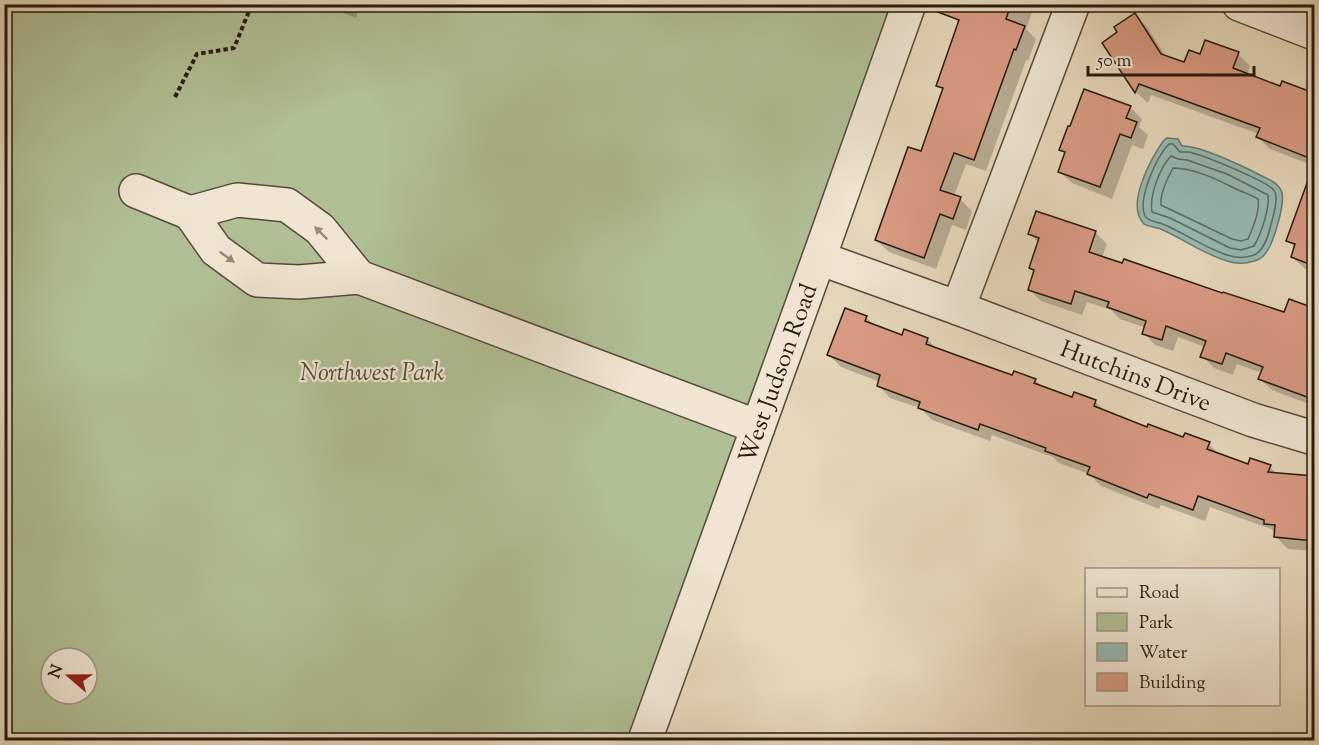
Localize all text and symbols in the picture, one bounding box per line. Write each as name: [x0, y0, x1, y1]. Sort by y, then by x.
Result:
scale bar: [1088, 39, 1254, 77]
text: 50 m: [1096, 49, 1132, 75]
one-way arrow: [315, 226, 329, 240]
one-way arrow: [219, 251, 234, 263]
street label: West Judson Road: [731, 279, 827, 468]
street label: Hutchins Drive: [1055, 333, 1216, 422]
park label: Northwest Park: [300, 357, 444, 391]
legend: [1085, 568, 1280, 706]
text: Road: [1139, 581, 1179, 607]
text: Park: [1139, 611, 1174, 637]
text: Water: [1139, 641, 1188, 667]
north arrow: [39, 646, 99, 706]
text: N: [44, 662, 70, 682]
text: Building: [1139, 671, 1205, 697]

